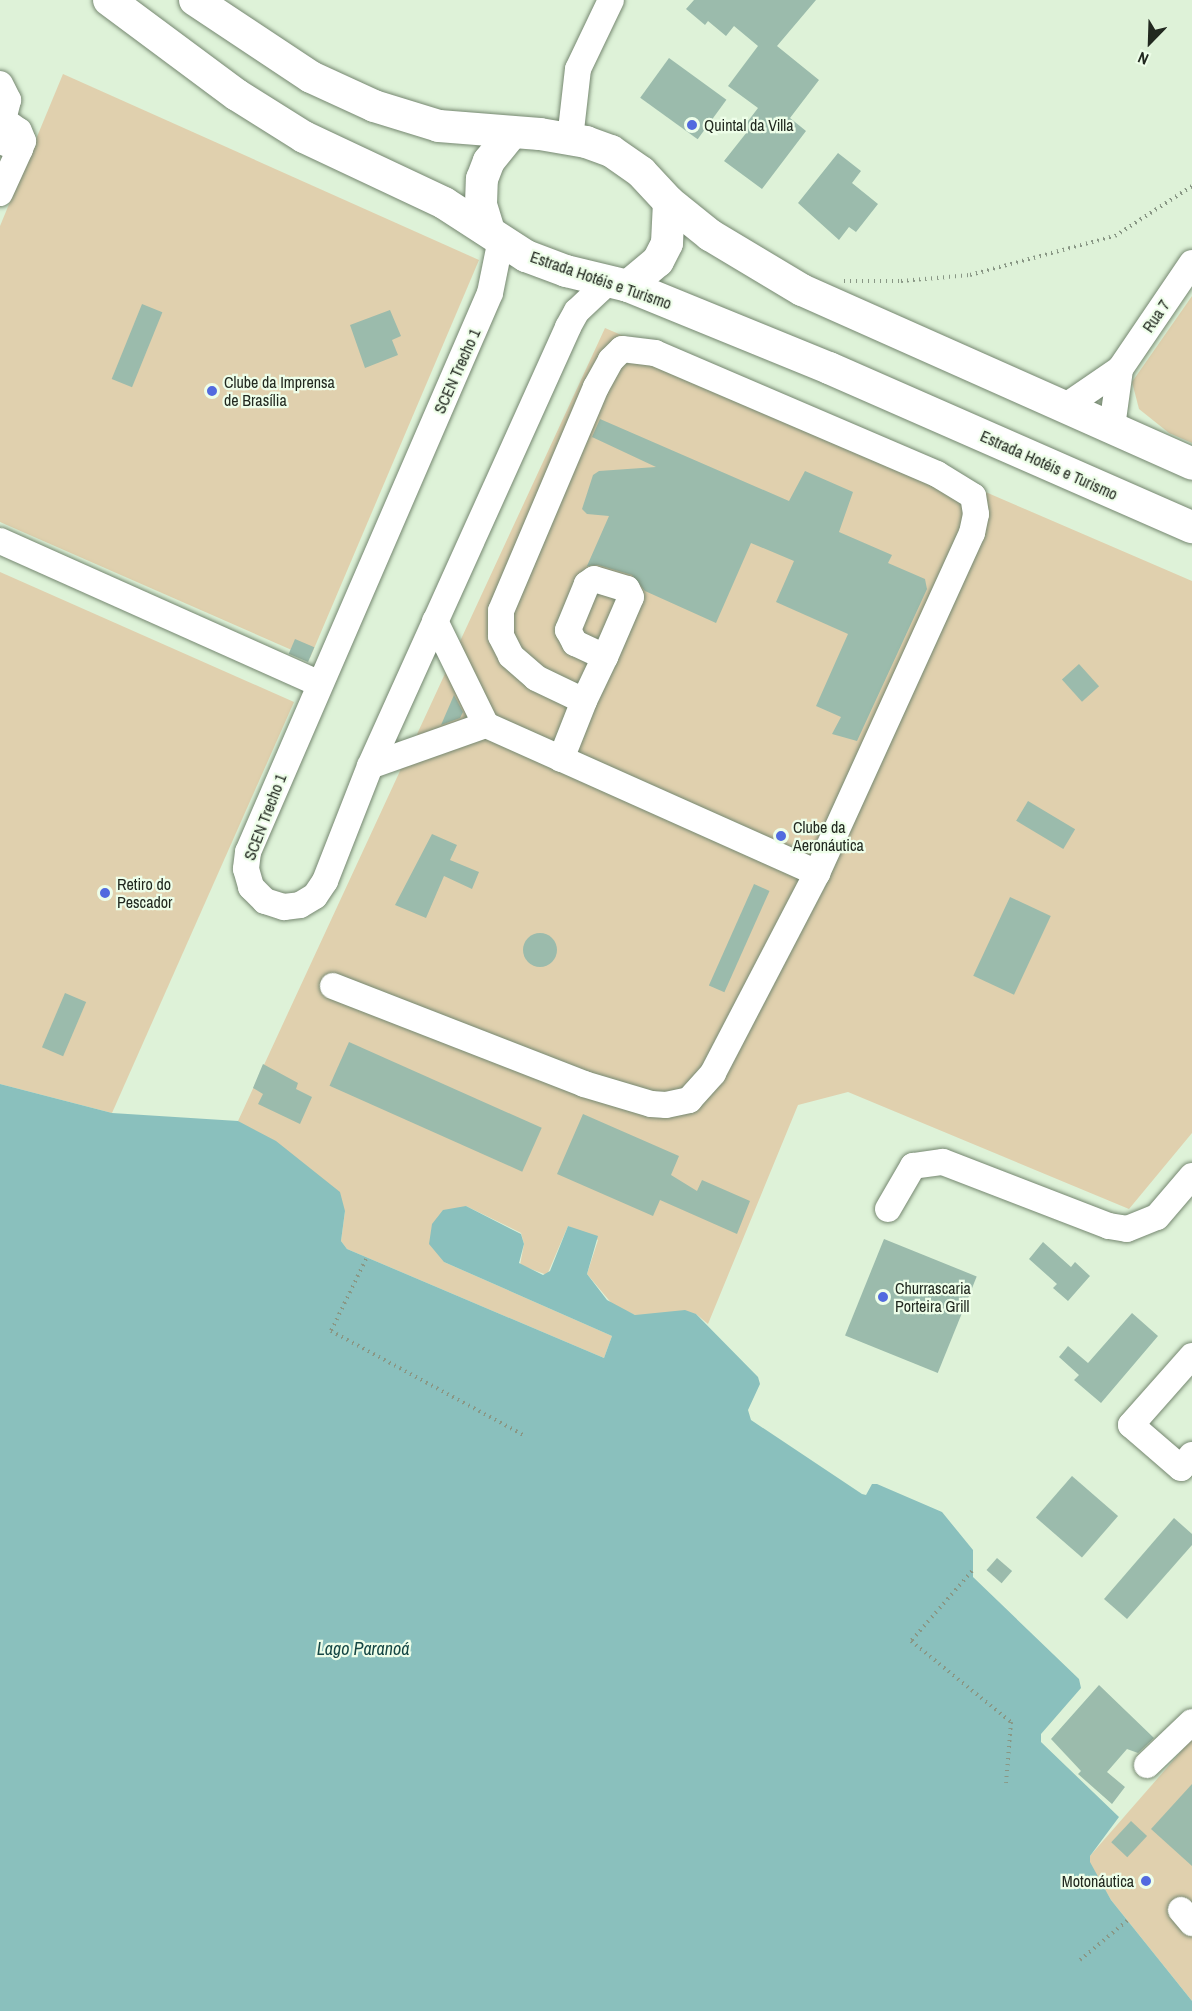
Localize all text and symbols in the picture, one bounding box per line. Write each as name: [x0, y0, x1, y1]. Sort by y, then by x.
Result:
north arrow: [1120, 12, 1180, 72]
text: N: [1134, 47, 1152, 71]
place label: Quintal da Villa: [704, 115, 793, 135]
marker: Quintal da Villa: [685, 118, 699, 132]
street label: Estrada Hotéis e Turismo: [528, 247, 674, 313]
street label: Rua 7: [1138, 296, 1174, 336]
street label: SCEN Trecho 1: [430, 325, 484, 417]
place label: Clube da Imprensa de Brasília: [224, 372, 335, 410]
marker: Clube da Imprensa de Brasília: [205, 384, 219, 398]
street label: Estrada Hotéis e Turismo: [977, 426, 1121, 504]
street label: SCEN Trecho 1: [240, 771, 290, 863]
place label: Clube da Aeronáutica: [793, 817, 864, 855]
marker: Clube da Aeronáutica: [774, 829, 788, 843]
place label: Retiro do Pescador: [117, 874, 172, 912]
marker: Retiro do Pescador: [98, 886, 112, 900]
place label: Churrascaria Porteira Grill: [895, 1278, 971, 1316]
marker: Churrascaria Porteira Grill: [876, 1290, 890, 1304]
water label: Lago Paranoá: [317, 1638, 409, 1660]
place label: Motonáutica: [1062, 1871, 1134, 1891]
marker: Motonáutica: [1139, 1874, 1153, 1888]

